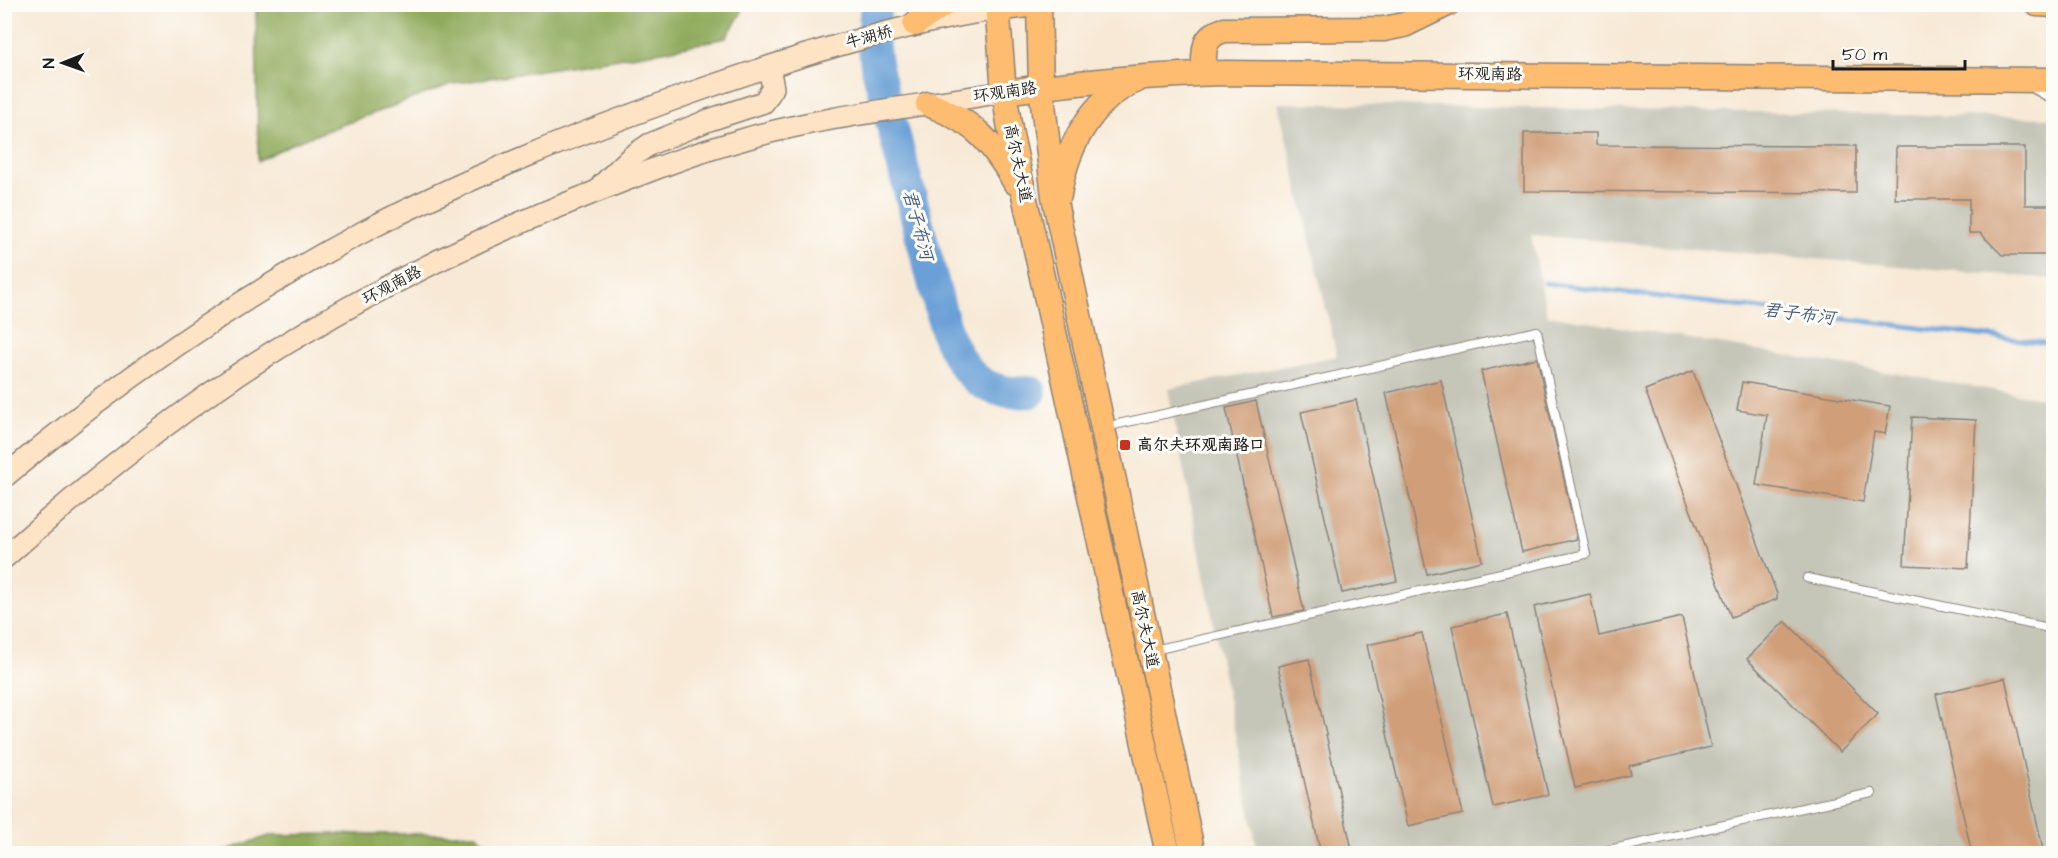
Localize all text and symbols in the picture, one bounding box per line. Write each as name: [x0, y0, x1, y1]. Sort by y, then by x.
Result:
street label: 牛湖桥: [843, 20, 895, 54]
north arrow: [33, 33, 93, 93]
scale bar: [1833, 33, 1965, 71]
text: 50 m: [1842, 42, 1887, 67]
text: N: [38, 58, 60, 68]
street label: 环观南路: [1458, 62, 1522, 86]
street label: 环观南路: [972, 77, 1038, 107]
street label: 高尔夫大道: [999, 122, 1037, 204]
water label: 君子布河: [897, 187, 940, 266]
street label: 环观南路: [359, 260, 425, 310]
water label: 君子布河: [1762, 297, 1839, 331]
place label: 高尔夫环观南路口: [1137, 434, 1265, 456]
marker: 高尔夫环观南路口: [1118, 438, 1132, 452]
street label: 高尔夫大道: [1126, 588, 1164, 670]

